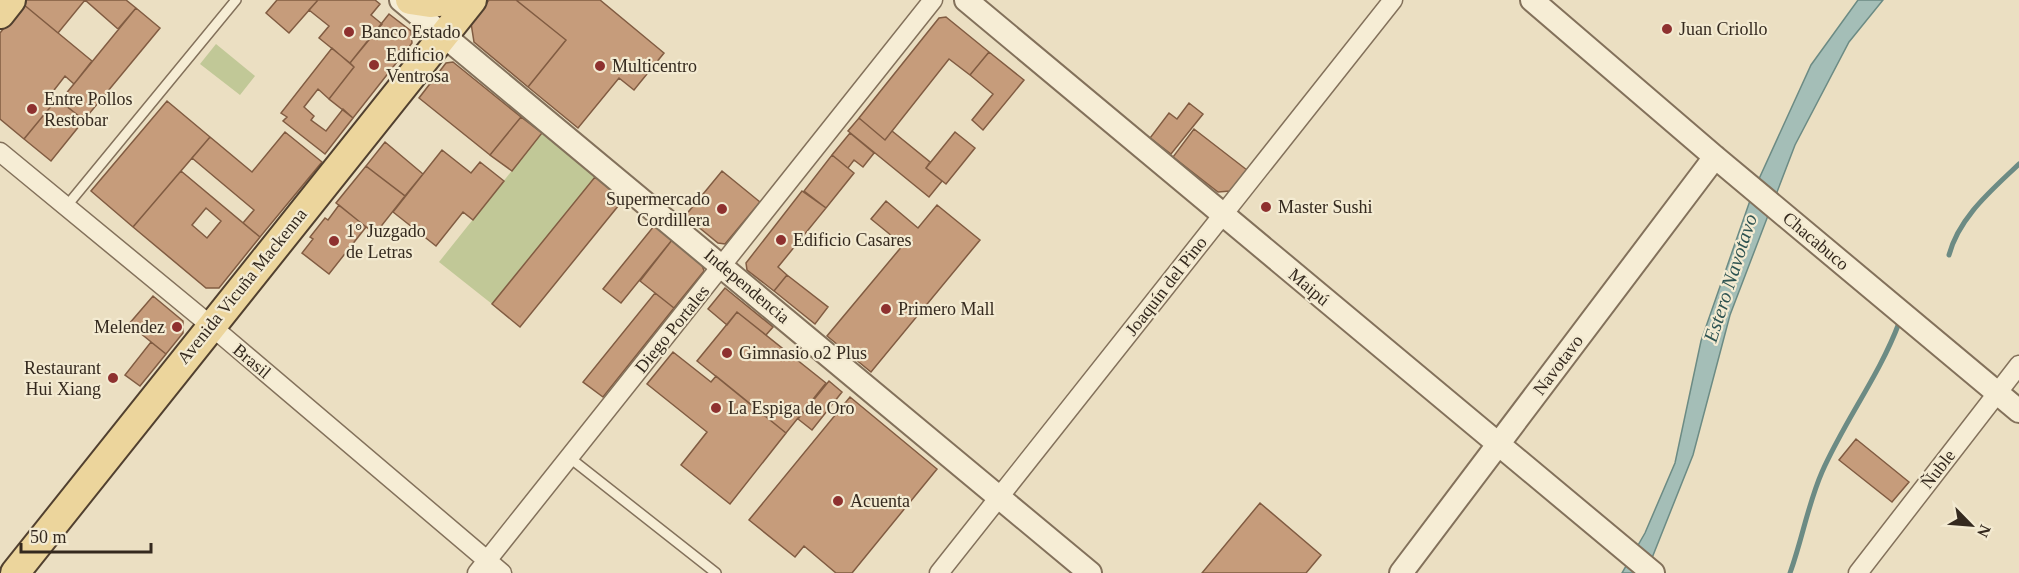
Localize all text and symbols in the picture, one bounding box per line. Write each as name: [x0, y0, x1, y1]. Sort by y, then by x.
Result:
place label: Juan Criollo: [1679, 19, 1768, 39]
place label: Banco Estado: [361, 22, 460, 42]
marker: Juan Criollo: [1660, 22, 1674, 36]
marker: Banco Estado: [342, 25, 356, 39]
place label: Edificio Ventrosa: [386, 45, 449, 86]
place label: Multicentro: [612, 56, 697, 76]
marker: Edificio Ventrosa: [367, 58, 381, 72]
marker: Multicentro: [593, 59, 607, 73]
place label: Entre Pollos Restobar: [44, 89, 133, 130]
marker: Entre Pollos Restobar: [25, 102, 39, 116]
place label: Supermercado Cordillera: [606, 189, 710, 230]
place label: Master Sushi: [1278, 197, 1373, 217]
marker: Master Sushi: [1259, 200, 1273, 214]
marker: Supermercado Cordillera: [715, 202, 729, 216]
street label: Avenida Vicuña Mackenna: [173, 204, 311, 368]
street label: Chacabuco: [1779, 208, 1853, 274]
water label: Estero Navotavo: [1699, 211, 1761, 346]
place label: 1° Juzgado de Letras: [346, 221, 426, 262]
place label: Edificio Casares: [793, 230, 911, 250]
marker: Edificio Casares: [774, 233, 788, 247]
street label: Joaquín del Pino: [1121, 233, 1211, 339]
marker: 1° Juzgado de Letras: [327, 234, 341, 248]
street label: Independencia: [700, 245, 794, 327]
street label: Maipú: [1285, 264, 1333, 310]
street label: Diego Portales: [631, 281, 713, 377]
place label: Primero Mall: [898, 299, 995, 319]
marker: Primero Mall: [879, 302, 893, 316]
place label: Melendez: [94, 317, 165, 337]
marker: Melendez: [170, 320, 184, 334]
street label: Navotavo: [1529, 331, 1587, 399]
street label: Brasil: [229, 340, 275, 382]
place label: Gimnasio o2 Plus: [739, 343, 867, 363]
marker: Gimnasio o2 Plus: [720, 346, 734, 360]
place label: Restaurant Hui Xiang: [24, 358, 101, 399]
marker: Restaurant Hui Xiang: [106, 371, 120, 385]
place label: La Espiga de Oro: [728, 398, 854, 418]
marker: La Espiga de Oro: [709, 401, 723, 415]
street label: Ñuble: [1916, 445, 1959, 492]
place label: Acuenta: [850, 491, 910, 511]
marker: Acuenta: [831, 494, 845, 508]
north arrow: [1941, 495, 2001, 555]
scale bar: [21, 516, 152, 554]
text: N: [1974, 522, 1994, 540]
text: 50 m: [30, 527, 67, 547]

